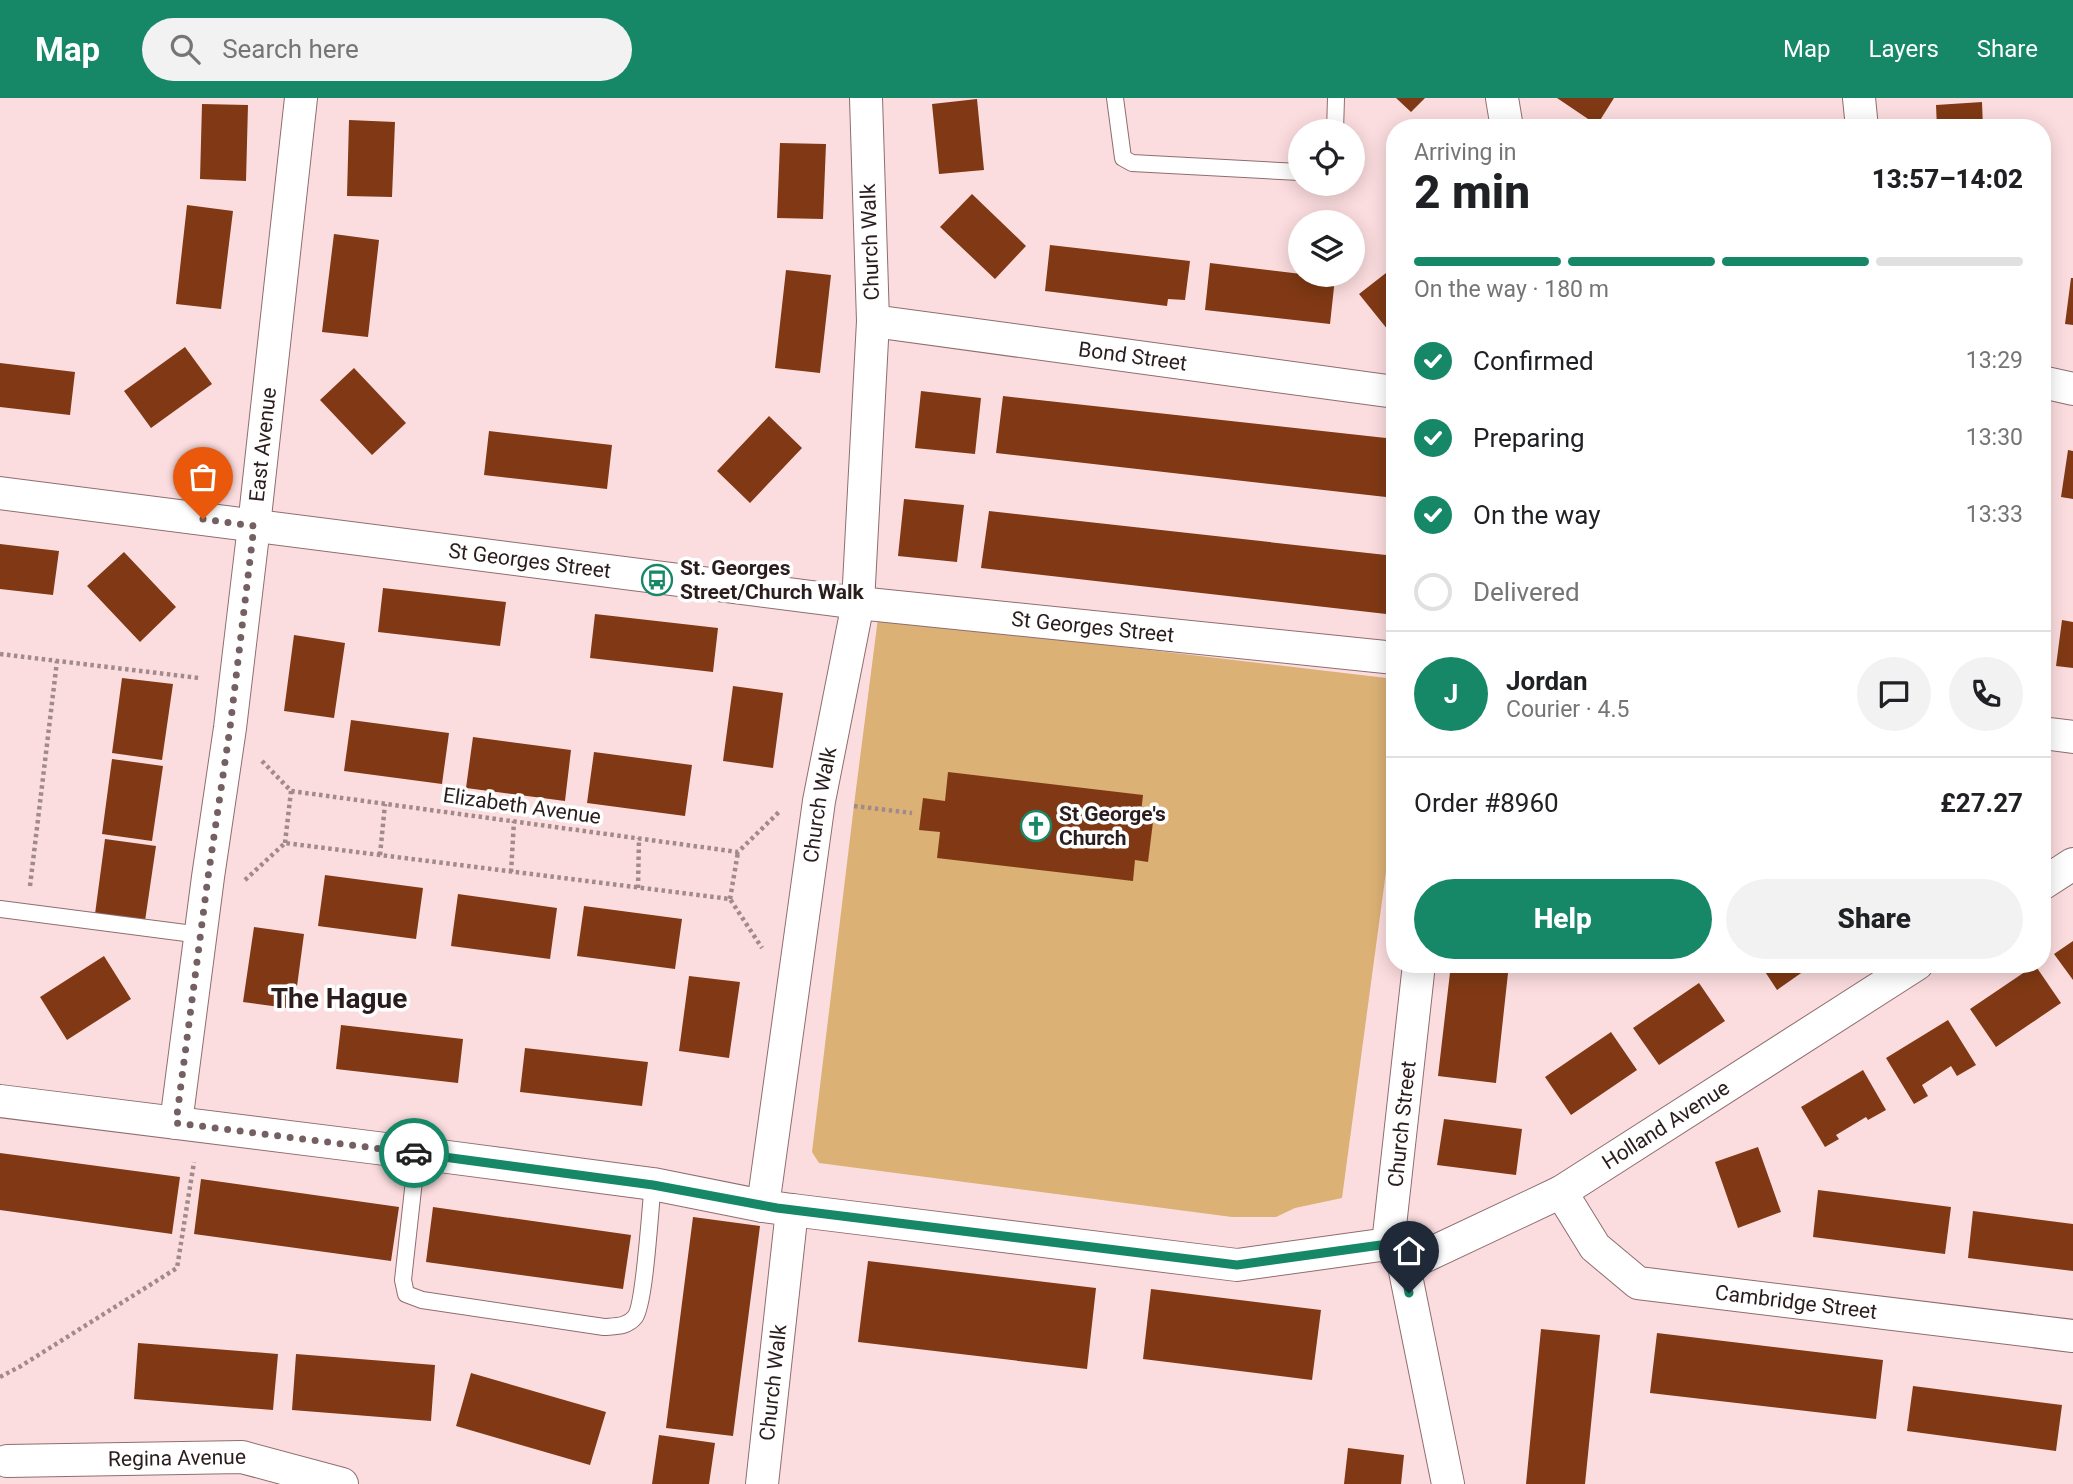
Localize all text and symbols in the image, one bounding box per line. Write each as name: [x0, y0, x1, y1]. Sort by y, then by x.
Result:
search box: [142, 18, 632, 81]
text: Map: [35, 30, 100, 69]
icon: search: [166, 30, 204, 68]
text: Search here: [222, 34, 359, 64]
text: Map: [1783, 35, 1831, 63]
text: Layers: [1869, 35, 1939, 63]
text: Share: [1977, 35, 2038, 63]
map controls: [1288, 119, 1365, 287]
button: locate: [1288, 119, 1365, 196]
text: Arriving in: [1414, 139, 1517, 166]
text: 13:57–14:02: [1872, 164, 2023, 194]
text: 2 min: [1414, 165, 1530, 219]
street label: Church Walk: [856, 183, 884, 301]
button: layers: [1288, 210, 1365, 287]
text: On the way · 180 m: [1414, 276, 1609, 303]
street label: Bond Street: [1077, 337, 1188, 376]
icon: check: [1414, 342, 1452, 380]
text: Confirmed: [1473, 346, 1594, 376]
text: 13:29: [1966, 347, 2023, 374]
street label: East Avenue: [245, 386, 281, 503]
icon: check: [1414, 419, 1452, 457]
text: Preparing: [1473, 423, 1585, 453]
text: 13:30: [1966, 424, 2023, 451]
pin: [173, 447, 233, 519]
icon: bag: [184, 458, 222, 496]
icon: check: [1414, 496, 1452, 534]
text: On the way: [1473, 500, 1601, 530]
text: 13:33: [1966, 501, 2023, 528]
street label: St Georges Street: [447, 539, 612, 583]
place label: St. Georges Street/Church Walk: [680, 556, 865, 604]
bus stop icon: St. Georges Street/Church Walk: [640, 563, 674, 597]
text: Delivered: [1473, 577, 1580, 607]
street label: St Georges Street: [1010, 607, 1175, 647]
button: chat: [1857, 657, 1931, 731]
button: phone: [1949, 657, 2023, 731]
text: Jordan: [1506, 666, 1588, 696]
text: J: [1444, 679, 1458, 709]
text: Courier · 4.5: [1506, 696, 1629, 723]
street label: Church Walk: [799, 745, 841, 864]
street label: Elizabeth Avenue: [441, 783, 603, 829]
text: Order #8960: [1414, 788, 1559, 818]
text: £27.27: [1940, 788, 2023, 818]
place label: St George's Church: [1059, 802, 1166, 850]
church icon: St George's Church: [1019, 809, 1053, 843]
button: Help: [1414, 879, 1712, 959]
button: Share: [1726, 879, 2023, 959]
district label: The Hague: [271, 982, 407, 1015]
street label: Church Street: [1383, 1060, 1421, 1188]
street label: Holland Avenue: [1598, 1075, 1734, 1174]
courier: [379, 1118, 449, 1188]
icon: car: [395, 1134, 433, 1172]
pin: [1379, 1221, 1439, 1293]
icon: home: [1390, 1232, 1428, 1270]
street label: Cambridge Street: [1714, 1280, 1879, 1324]
street label: Church Walk: [755, 1323, 791, 1442]
street label: Regina Avenue: [108, 1445, 246, 1471]

